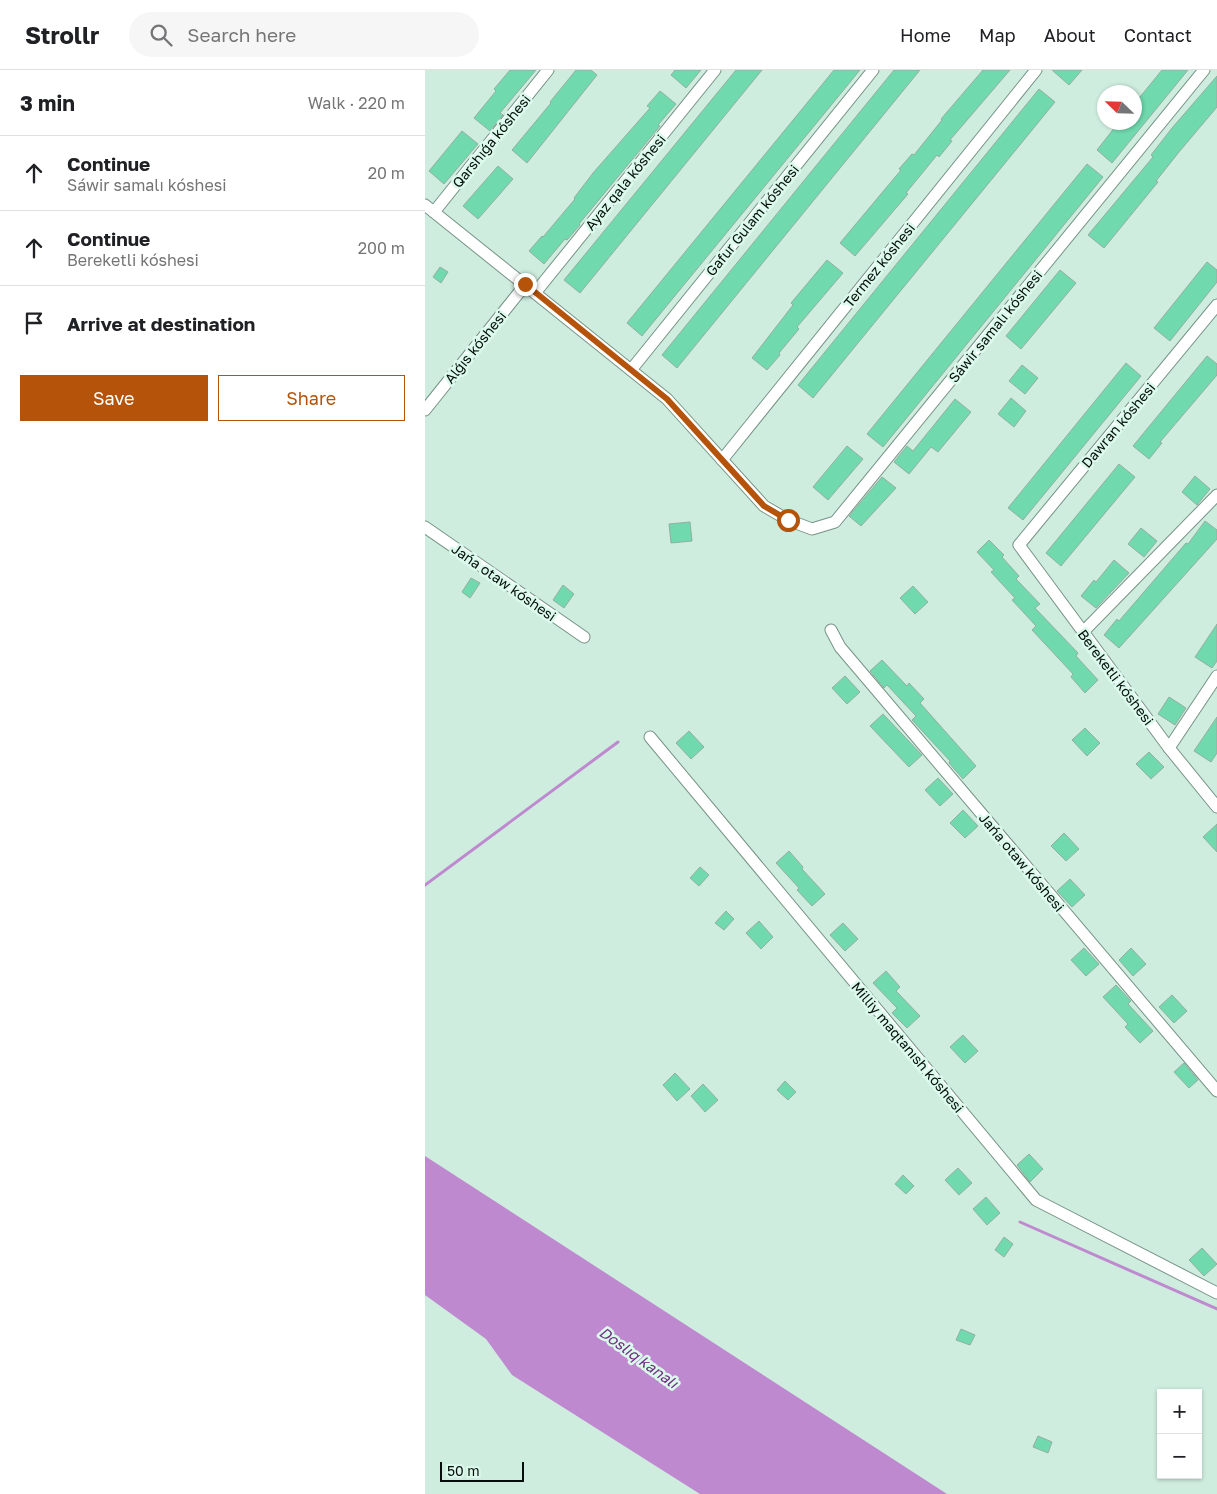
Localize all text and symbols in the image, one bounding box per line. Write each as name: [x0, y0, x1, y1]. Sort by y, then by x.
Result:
search box: [129, 12, 479, 57]
text: Strollr: [25, 20, 99, 49]
icon: search: [147, 21, 175, 49]
text: Search here: [187, 23, 296, 46]
text: Home: [900, 24, 951, 46]
text: Map: [979, 24, 1016, 46]
text: About: [1044, 24, 1096, 46]
text: Contact: [1124, 24, 1192, 46]
north arrow: [1097, 85, 1142, 130]
text: 3 min: [20, 90, 75, 116]
street label: Qarshıǵa kóshesi: [448, 91, 534, 191]
text: Walk · 220 m: [308, 93, 405, 113]
street label: Ayaz qala kóshesi: [581, 131, 669, 233]
text: Continue: [67, 152, 150, 175]
icon: ahead: [20, 159, 48, 187]
street label: Gafur Gulam kóshesi: [702, 161, 802, 279]
text: 20 m: [368, 163, 405, 183]
text: Sáwir samalı kóshesi: [67, 175, 226, 195]
street label: Termez kóshesi: [840, 219, 918, 311]
text: Continue: [67, 227, 150, 250]
icon: ahead: [20, 234, 48, 262]
text: 200 m: [358, 238, 405, 258]
text: Bereketli kóshesi: [67, 250, 199, 270]
street label: Sáwir samalı kóshesi: [944, 266, 1046, 386]
route end: [514, 273, 537, 296]
street label: Alǵıs kóshesi: [441, 307, 509, 387]
icon: arrive: [20, 309, 48, 337]
text: Arrive at destination: [67, 312, 255, 335]
button: Save: [20, 375, 208, 421]
button: Share: [218, 375, 405, 421]
street label: Dawran kóshesi: [1078, 379, 1158, 471]
route start: [777, 509, 800, 532]
street label: Jańa otaw kóshesi: [448, 540, 560, 624]
street label: Bereketli kóshesi: [1074, 626, 1158, 728]
street label: Jańa otaw kóshesi: [976, 809, 1068, 915]
street label: Milliy maqtanısh kóshesi: [848, 978, 968, 1116]
water label: Doslıq kanalı: [596, 1323, 683, 1392]
map controls: [1157, 1389, 1202, 1479]
button: +: [1157, 1389, 1202, 1434]
button: −: [1157, 1434, 1202, 1479]
scale bar: [440, 1459, 524, 1482]
text: 50 m: [447, 1462, 480, 1479]

